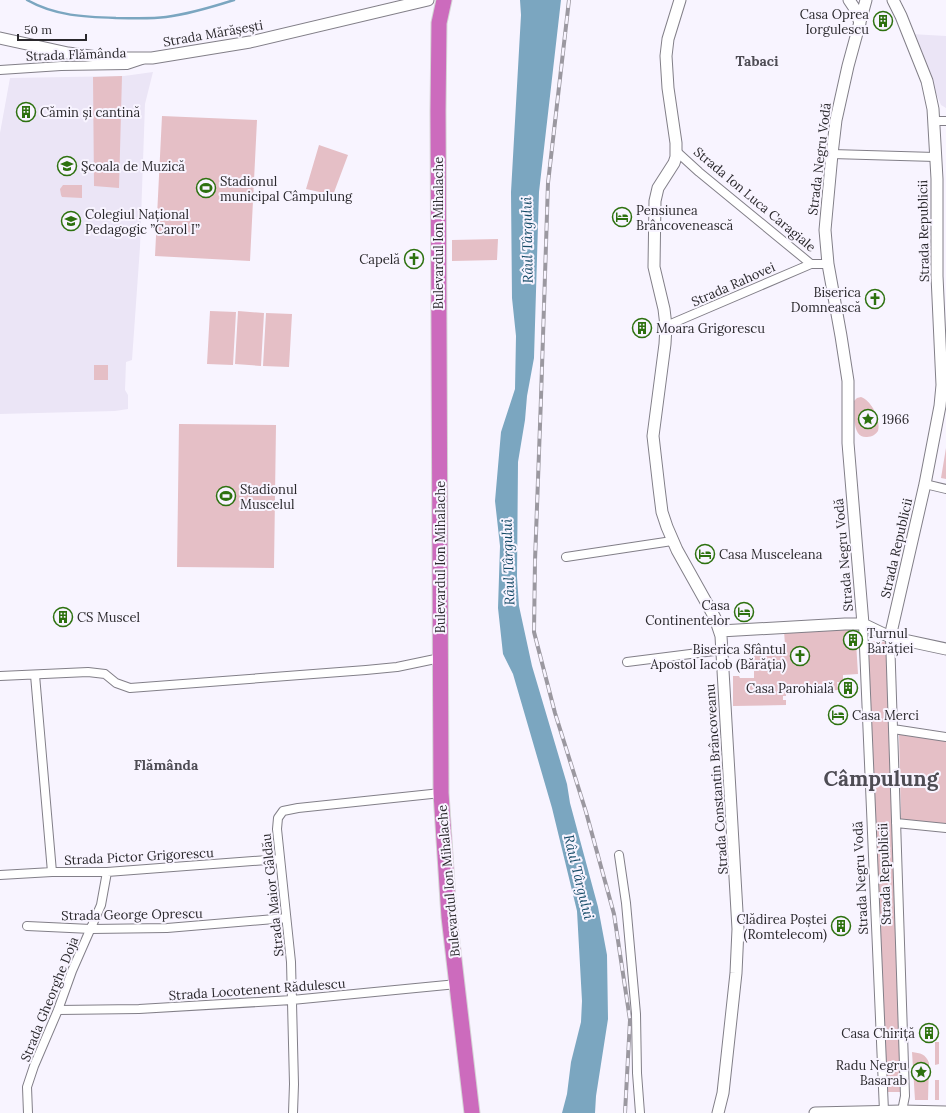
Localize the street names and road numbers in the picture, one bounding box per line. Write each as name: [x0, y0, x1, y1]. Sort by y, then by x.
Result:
street label: Strada Mărășești: [162, 16, 265, 51]
street label: Strada Flămânda: [25, 44, 127, 65]
street label: Strada Negru Vodă: [804, 101, 835, 216]
street label: Strada Ion Luca Caragiale: [690, 143, 819, 255]
street label: Bulevardul Ion Mihalache: [430, 157, 447, 309]
street label: Strada Republicii: [914, 179, 933, 282]
street label: Strada Rahovei: [689, 258, 778, 311]
street label: Bulevardul Ion Mihalache: [432, 481, 449, 633]
street label: Strada Republicii: [877, 496, 916, 600]
street label: Strada Negru Vodă: [830, 497, 857, 612]
street label: Strada Constantin Brâncoveanu: [701, 683, 732, 875]
street label: Bulevardul Ion Mihalache: [433, 804, 464, 958]
street label: Strada Negru Vodă: [849, 821, 872, 935]
street label: Strada Republicii: [874, 822, 895, 925]
street label: Strada Maior Gâldău: [258, 832, 287, 957]
street label: Strada Pictor Grigorescu: [64, 844, 214, 869]
street label: Strada George Oprescu: [61, 905, 203, 924]
street label: Strada Gheorghe Doja: [17, 934, 82, 1064]
street label: Strada Locotenent Rădulescu: [168, 975, 346, 1004]

